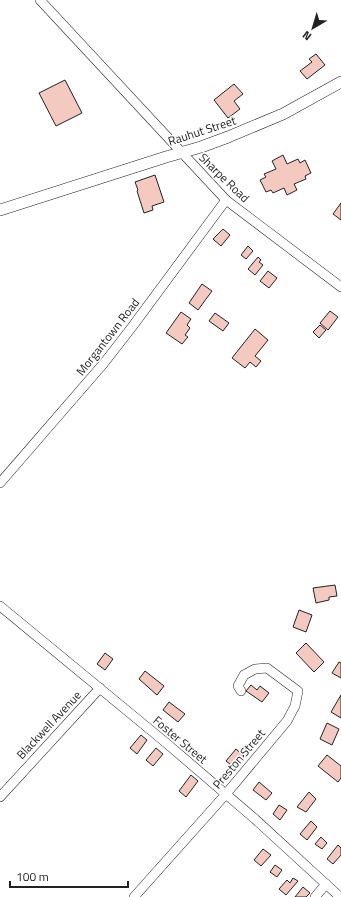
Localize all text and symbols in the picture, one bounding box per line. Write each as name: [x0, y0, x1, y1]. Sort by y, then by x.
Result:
north arrow: [293, 8, 333, 48]
text: N: [299, 27, 315, 45]
street label: Rauhut Street: [165, 110, 239, 150]
street label: Sharpe Road: [195, 149, 254, 207]
street label: Morgantown Road: [71, 294, 144, 379]
street label: Blackwell Avenue: [12, 686, 86, 763]
street label: Foster Street: [149, 711, 212, 769]
street label: Preston Street: [208, 724, 270, 793]
scale bar: [10, 863, 128, 889]
text: 100 m: [16, 867, 49, 886]

